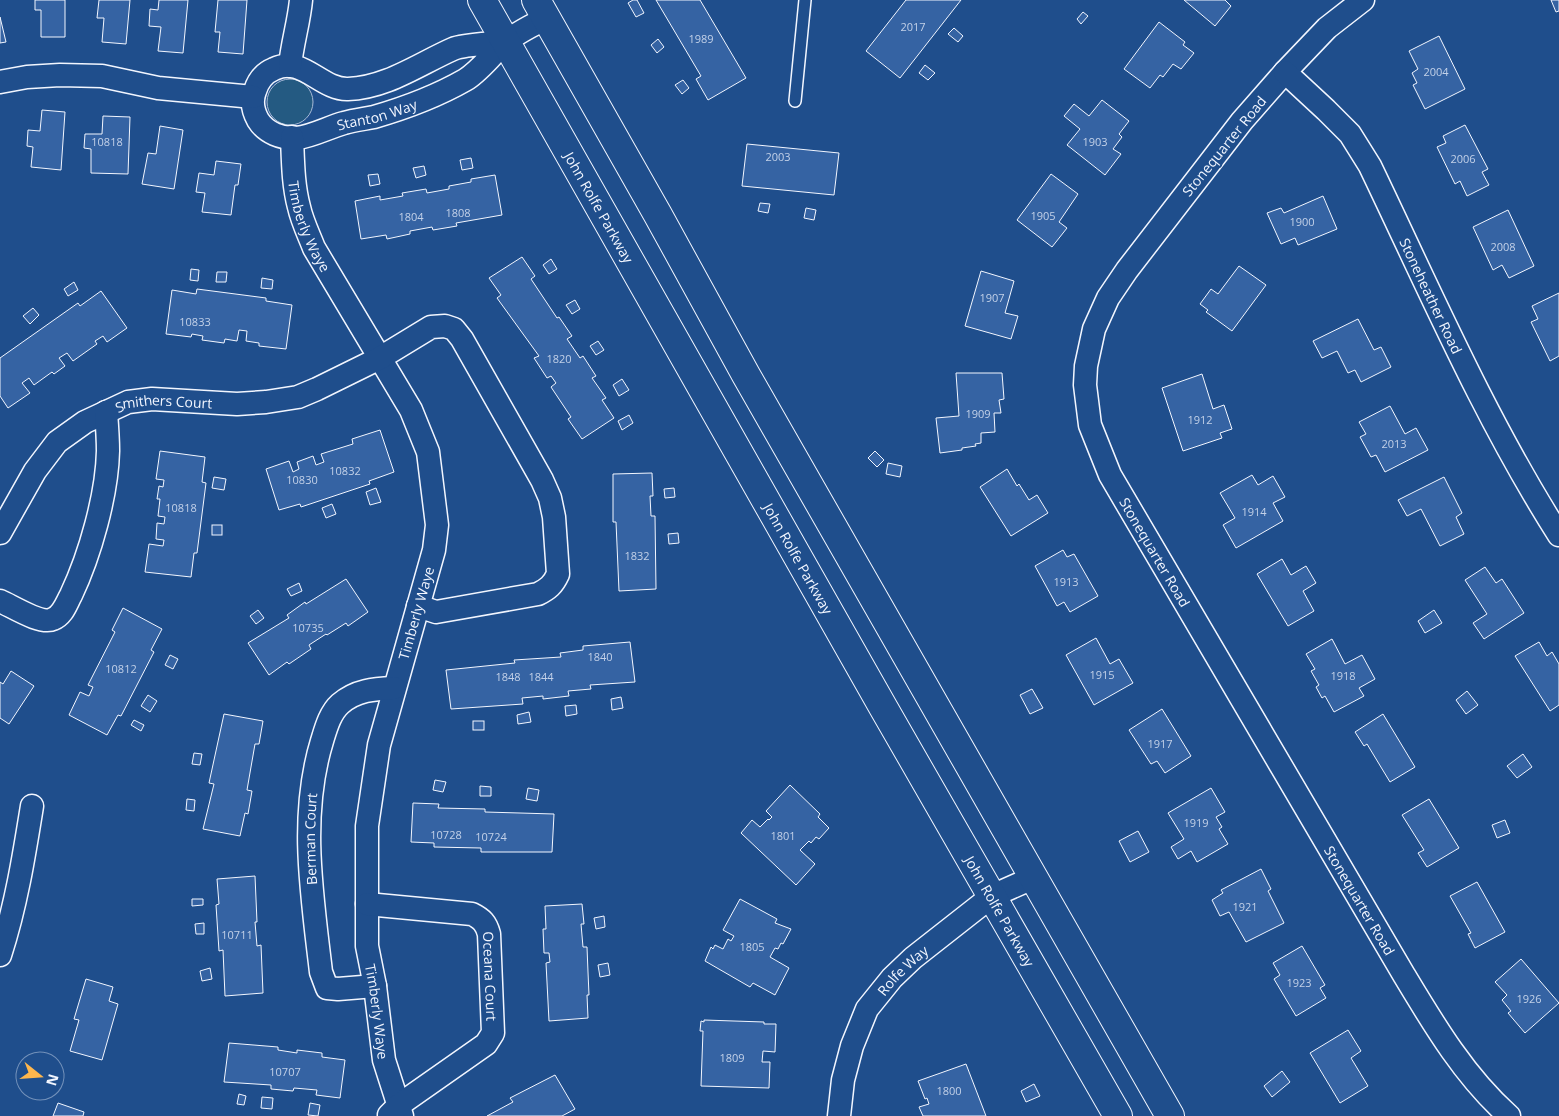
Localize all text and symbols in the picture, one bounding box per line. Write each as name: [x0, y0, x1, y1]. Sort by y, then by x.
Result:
house number: 2017: [900, 19, 926, 34]
house number: 1989: [688, 31, 714, 46]
house number: 2004: [1423, 64, 1449, 79]
street label: Stonequarter Road: [1178, 92, 1270, 200]
street label: Stanton Way: [334, 94, 420, 134]
house number: 10818: [91, 134, 123, 149]
house number: 1903: [1082, 134, 1108, 149]
street label: John Rolfe Parkway: [559, 146, 639, 267]
house number: 2003: [765, 149, 791, 164]
house number: 2006: [1450, 151, 1476, 166]
street label: Timberly Waye: [285, 180, 336, 275]
house number: 1808: [445, 205, 471, 220]
house number: 1905: [1030, 208, 1056, 223]
house number: 1804: [398, 209, 424, 224]
house number: 1900: [1289, 214, 1315, 229]
street label: Stoneheather Road: [1396, 235, 1467, 357]
house number: 2008: [1490, 239, 1516, 254]
house number: 1907: [979, 290, 1005, 305]
house number: 10833: [179, 314, 211, 329]
house number: 1820: [546, 351, 572, 366]
street label: Smithers Court: [112, 390, 213, 416]
house number: 1909: [965, 406, 991, 421]
house number: 1912: [1187, 412, 1213, 427]
house number: 2013: [1381, 436, 1407, 451]
house number: 10832: [329, 463, 361, 478]
house number: 10830: [286, 472, 318, 487]
street label: Stonequarter Road: [1116, 494, 1195, 610]
street label: John Rolfe Parkway: [759, 498, 838, 618]
house number: 10818: [165, 500, 197, 515]
house number: 1914: [1241, 504, 1267, 519]
house number: 1832: [624, 548, 650, 563]
street label: Timberly Waye: [394, 564, 438, 662]
house number: 1913: [1053, 574, 1079, 589]
house number: 10735: [292, 620, 324, 635]
house number: 1840: [587, 649, 613, 664]
house number: 10812: [105, 661, 137, 676]
house number: 1915: [1089, 667, 1115, 682]
house number: 1918: [1330, 668, 1356, 683]
house number: 1848: [495, 669, 521, 684]
house number: 1844: [528, 669, 554, 684]
house number: 1917: [1147, 736, 1173, 751]
street label: Berman Court: [300, 792, 321, 886]
house number: 1919: [1183, 815, 1209, 830]
house number: 10728: [430, 827, 462, 842]
house number: 1801: [770, 828, 796, 843]
house number: 10724: [475, 829, 507, 844]
street label: Stonequarter Road: [1320, 842, 1400, 958]
street label: John Rolfe Parkway: [960, 850, 1040, 971]
house number: 1921: [1232, 899, 1258, 914]
house number: 10711: [221, 927, 253, 942]
street label: Oceana Court: [479, 931, 502, 1021]
house number: 1805: [739, 939, 765, 954]
street label: Rolfe Way: [872, 940, 932, 999]
street label: Timberly Waye: [361, 962, 393, 1060]
house number: 1923: [1286, 975, 1312, 990]
house number: 1926: [1516, 991, 1542, 1006]
house number: 1809: [719, 1050, 745, 1065]
north arrow: [15, 1051, 65, 1101]
house number: 10707: [269, 1064, 301, 1079]
text: N: [42, 1072, 64, 1088]
house number: 1800: [936, 1083, 962, 1098]

